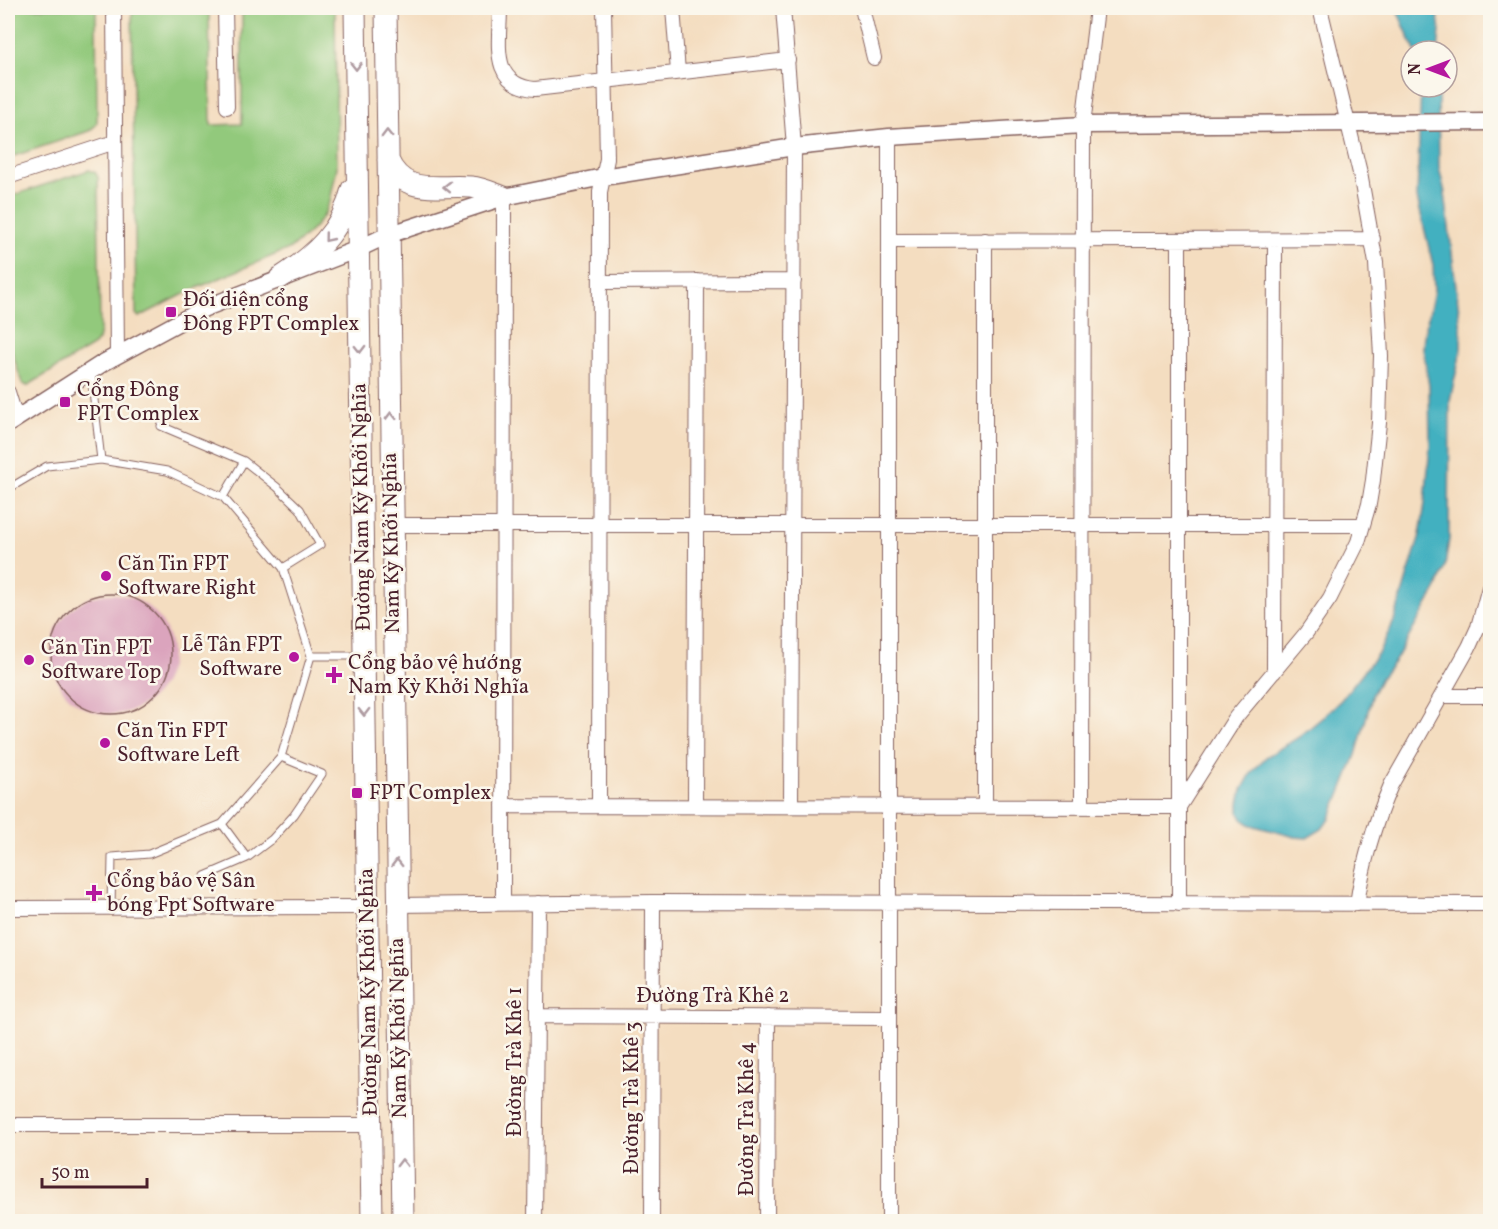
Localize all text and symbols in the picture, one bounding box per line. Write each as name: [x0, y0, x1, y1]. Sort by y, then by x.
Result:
north arrow: [1399, 39, 1459, 99]
one-way arrow: [350, 61, 362, 70]
text: N: [1405, 63, 1427, 75]
one-way arrow: [381, 130, 394, 139]
one-way arrow: [442, 180, 451, 193]
one-way arrow: [325, 231, 336, 242]
place label: Đối diện cổng Đông FPT Complex: [183, 286, 359, 339]
marker: Đối diện cổng Đông FPT Complex: [164, 305, 178, 319]
one-way arrow: [354, 345, 366, 354]
place label: Cổng Đông FPT Complex: [77, 376, 199, 429]
street label: Đường Nam Kỳ Khởi Nghĩa: [345, 383, 379, 631]
marker: Cổng Đông FPT Complex: [58, 395, 72, 409]
one-way arrow: [384, 412, 397, 421]
street label: Nam Kỳ Khởi Nghĩa: [376, 452, 408, 634]
place label: Căn Tin FPT Software Right: [118, 550, 256, 603]
marker: Căn Tin FPT Software Right: [99, 569, 113, 583]
place label: Lễ Tân FPT Software: [182, 631, 282, 684]
place label: Căn Tin FPT Software Top: [41, 634, 161, 687]
place label: Cổng bảo vệ hướng Nam Kỳ Khởi Nghĩa: [348, 649, 529, 702]
marker: Lễ Tân FPT Software: [287, 650, 301, 664]
marker: Căn Tin FPT Software Top: [22, 653, 36, 667]
marker: Cổng bảo vệ hướng Nam Kỳ Khởi Nghĩa: [325, 666, 343, 684]
one-way arrow: [358, 708, 370, 717]
place label: Căn Tin FPT Software Left: [117, 717, 240, 770]
marker: Căn Tin FPT Software Left: [98, 736, 112, 750]
place label: FPT Complex: [369, 779, 491, 808]
marker: FPT Complex: [350, 786, 364, 800]
one-way arrow: [391, 859, 403, 868]
place label: Cổng bảo vệ Sân bóng Fpt Software: [107, 867, 275, 920]
street label: Đường Nam Kỳ Khởi Nghĩa: [352, 868, 386, 1116]
marker: Cổng bảo vệ Sân bóng Fpt Software: [85, 884, 103, 902]
street label: Nam Kỳ Khởi Nghĩa: [383, 937, 415, 1119]
street label: Đường Trà Khê 2: [636, 982, 790, 1011]
street label: Đường Trà Khê 1: [501, 987, 530, 1137]
street label: Đường Trà Khê 3: [618, 1022, 647, 1174]
street label: Đường Trà Khê 4: [733, 1042, 762, 1196]
scale bar: [42, 1151, 147, 1189]
one-way arrow: [396, 1159, 408, 1168]
text: 50 m: [51, 1161, 90, 1186]

